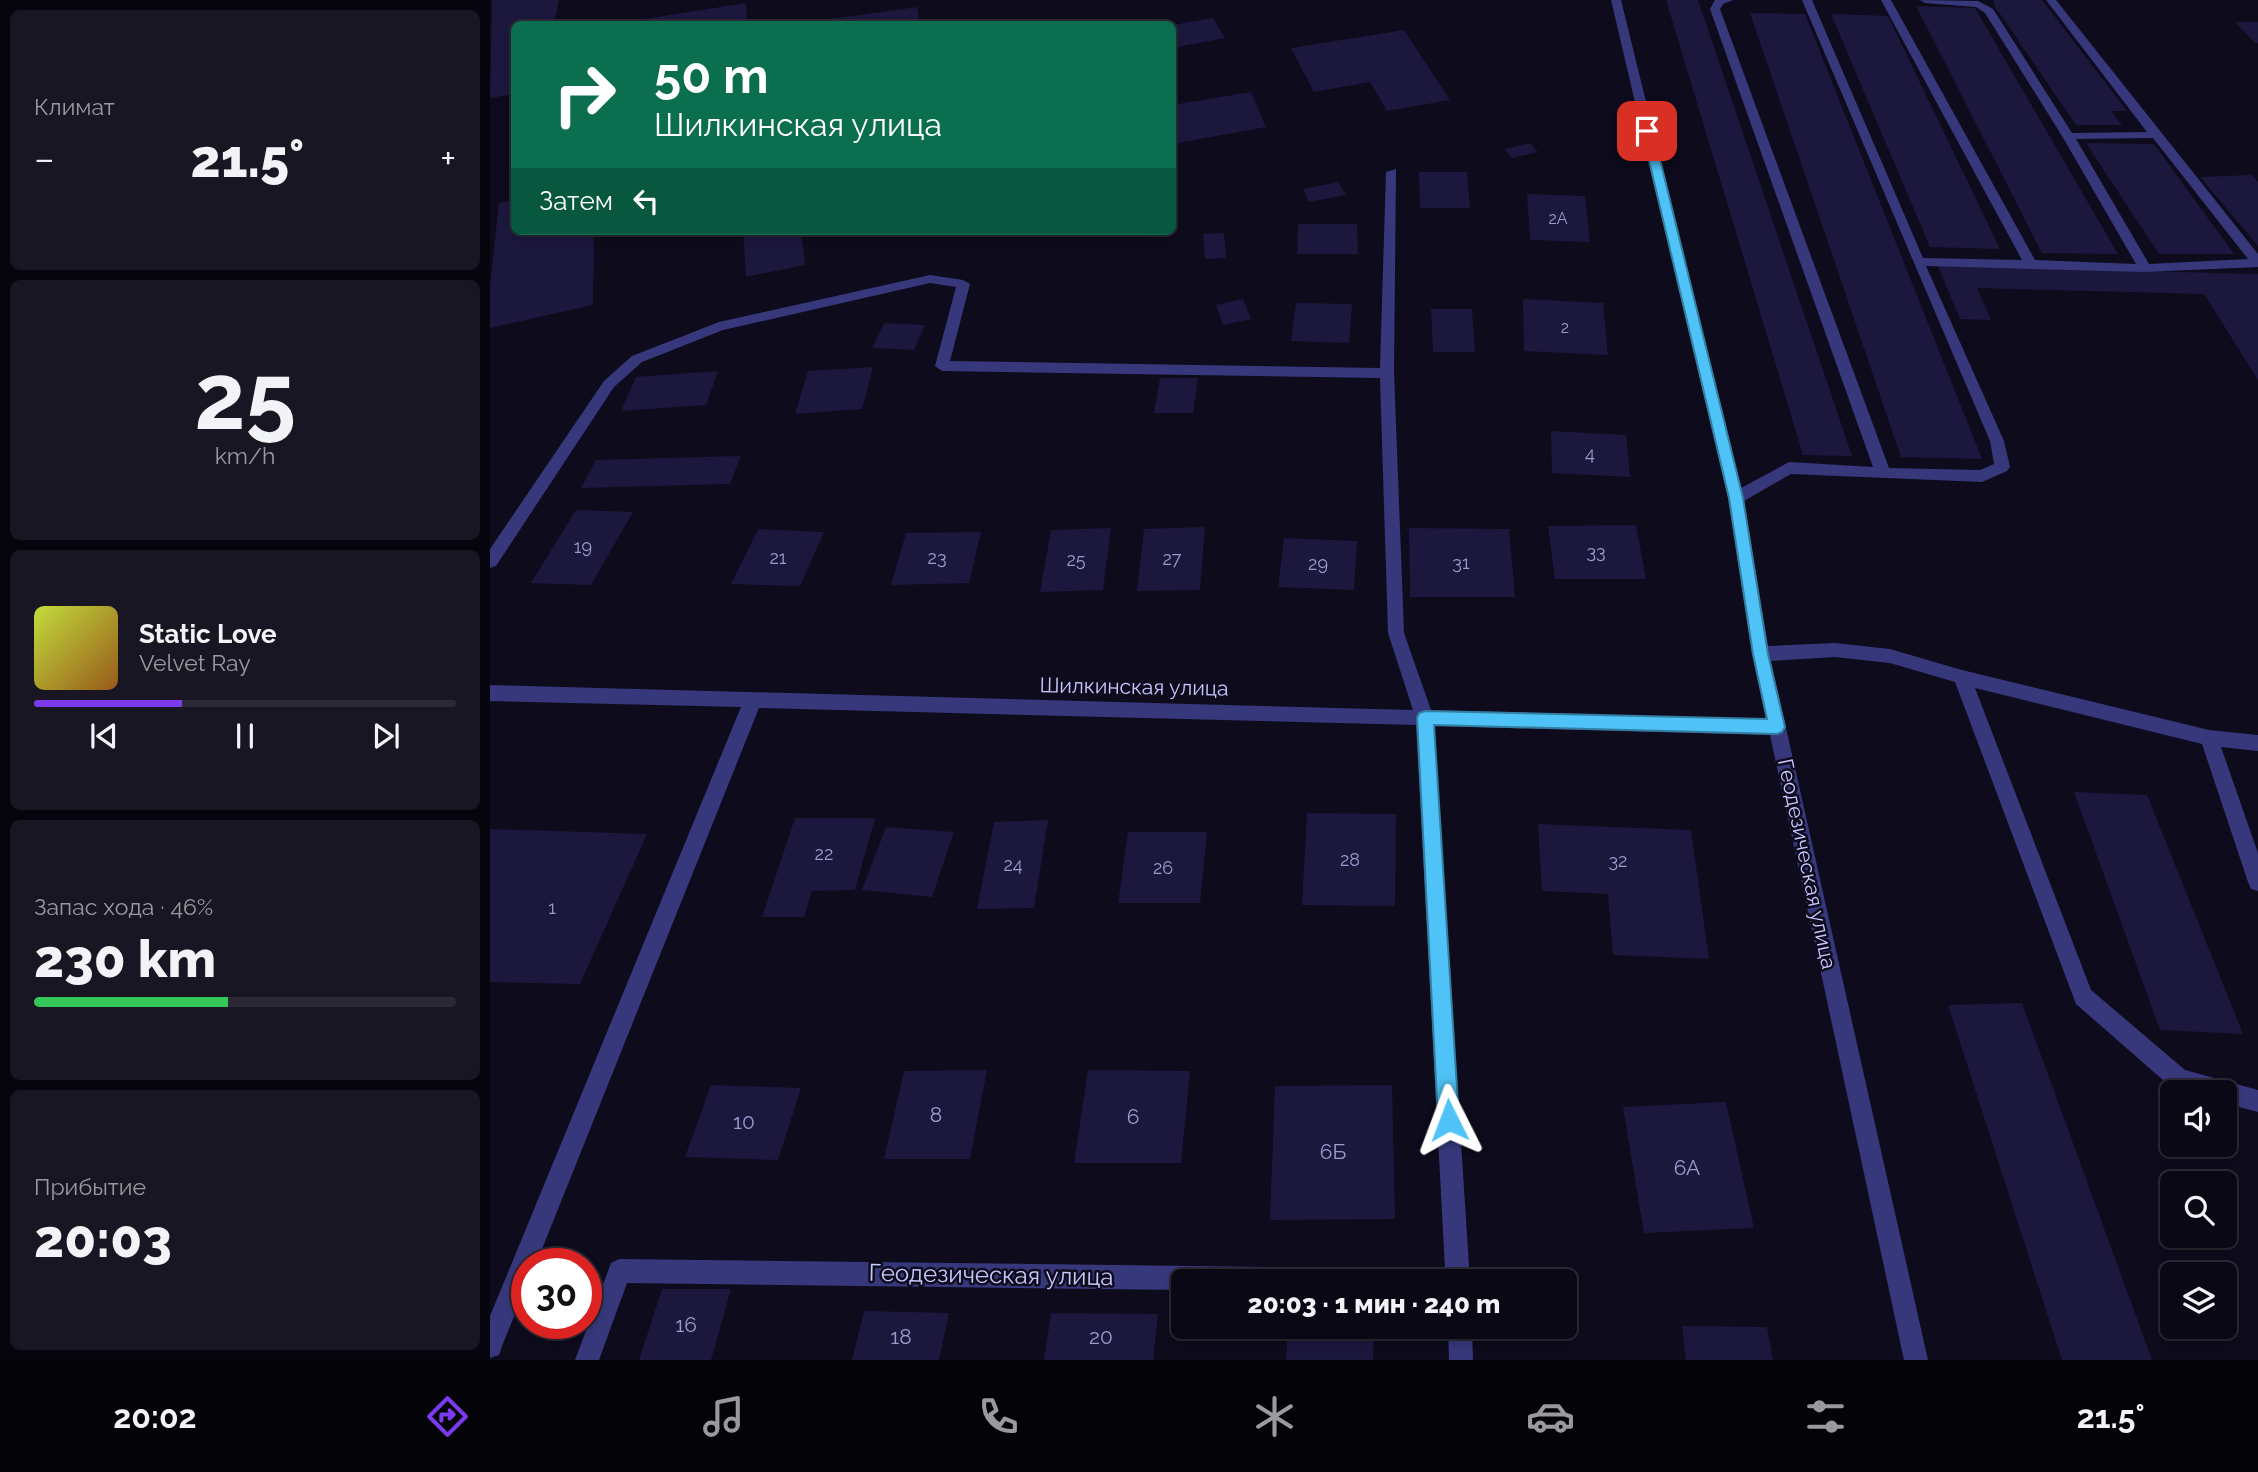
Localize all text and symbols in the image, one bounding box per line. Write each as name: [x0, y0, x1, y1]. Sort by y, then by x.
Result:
text: 50 m: [654, 47, 769, 104]
icon: right: [539, 49, 630, 140]
text: Климат: [34, 93, 115, 120]
pin: [1617, 101, 1677, 161]
text: Шилкинская улица: [654, 106, 942, 143]
icon: arrive: [1628, 112, 1666, 150]
text: 21.5°: [190, 128, 304, 189]
text: −: [34, 136, 54, 181]
text: +: [440, 136, 456, 181]
icon: left: [627, 182, 665, 220]
text: Затем: [539, 186, 613, 216]
house number: 2А: [1548, 209, 1568, 228]
house number: 2: [1561, 318, 1569, 337]
text: 25: [194, 343, 296, 450]
text: km/h: [215, 442, 275, 469]
house number: 4: [1585, 443, 1595, 464]
house number: 19: [574, 536, 592, 557]
house number: 33: [1586, 541, 1606, 562]
house number: 21: [769, 547, 787, 568]
house number: 23: [928, 547, 947, 568]
house number: 27: [1162, 548, 1182, 569]
house number: 25: [1066, 549, 1086, 570]
house number: 31: [1452, 552, 1470, 573]
house number: 29: [1308, 553, 1328, 574]
text: Static Love: [139, 619, 277, 649]
text: Velvet Ray: [139, 649, 251, 676]
street label: Шилкинская улица: [1039, 672, 1229, 701]
icon: previous: [85, 717, 123, 755]
icon: pause: [226, 717, 264, 755]
icon: next: [367, 717, 405, 755]
street label: Геодезическая улица: [1773, 756, 1842, 971]
house number: 22: [815, 843, 833, 864]
house number: 28: [1340, 849, 1360, 870]
house number: 32: [1609, 850, 1628, 871]
house number: 24: [1003, 854, 1023, 875]
house number: 26: [1153, 857, 1173, 878]
text: Запас хода · 46%: [34, 893, 213, 920]
house number: 1: [548, 897, 556, 918]
text: 230 km: [34, 928, 216, 989]
map controls: [2160, 1080, 2237, 1339]
button: sound: [2160, 1080, 2237, 1157]
position arrow: [1412, 1083, 1486, 1157]
house number: 8: [930, 1102, 942, 1127]
house number: 6: [1127, 1104, 1139, 1129]
house number: 10: [733, 1109, 755, 1134]
house number: 6Б: [1320, 1139, 1346, 1164]
house number: 6А: [1674, 1155, 1700, 1180]
button: search: [2160, 1171, 2237, 1248]
text: Прибытие: [34, 1173, 146, 1200]
text: 20:03: [34, 1208, 172, 1269]
speed limit sign: 30: [511, 1248, 602, 1339]
street label: Геодезическая улица: [868, 1258, 1114, 1291]
button: layers: [2160, 1262, 2237, 1339]
text: 20:03 · 1 мин · 240 m: [1248, 1289, 1500, 1319]
house number: 16: [675, 1312, 697, 1337]
house number: 18: [890, 1324, 912, 1349]
house number: 20: [1089, 1324, 1113, 1349]
icon: directions: [423, 1392, 472, 1441]
icon: music: [699, 1392, 748, 1441]
icon: phone: [974, 1392, 1023, 1441]
icon: climate: [1250, 1392, 1299, 1441]
icon: car: [1526, 1392, 1575, 1441]
icon: filters: [1801, 1392, 1850, 1441]
text: 20:02: [113, 1398, 197, 1435]
text: 21.5°: [2077, 1398, 2145, 1435]

